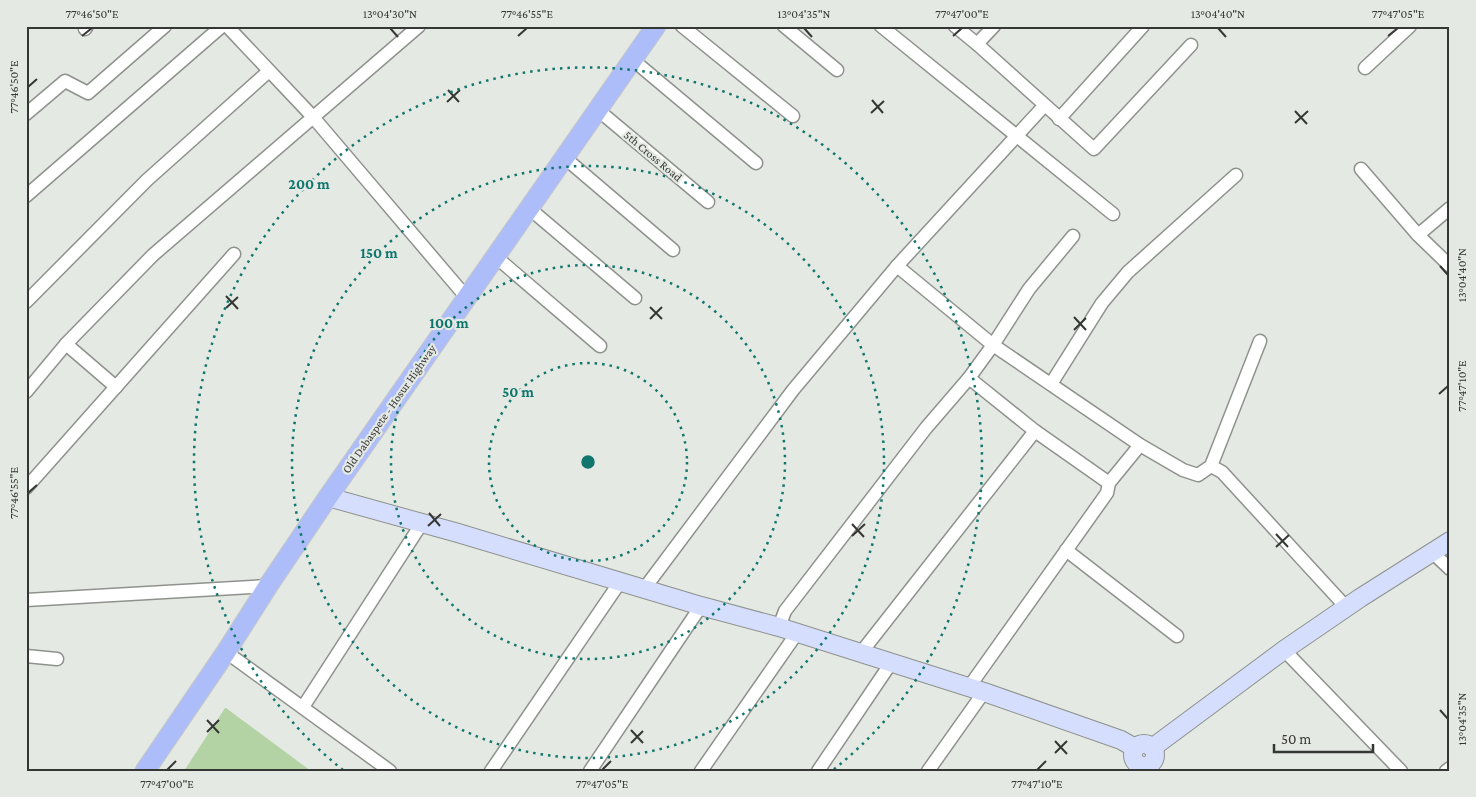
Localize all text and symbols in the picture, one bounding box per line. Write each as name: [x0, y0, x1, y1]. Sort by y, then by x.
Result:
text: 77°46'50"E: [65, 7, 119, 21]
text: 13°04'30"N: [363, 7, 417, 21]
text: 77°46'55"E: [501, 7, 553, 21]
text: 13°04'35"N: [778, 7, 831, 21]
text: 77°47'00"E: [935, 7, 989, 21]
text: 13°04'40"N: [1191, 7, 1245, 21]
text: 77°47'05"E: [1372, 7, 1425, 21]
text: 77°46'50"E: [7, 60, 21, 114]
street label: 5th Cross Road: [621, 128, 685, 185]
text: 200 m: [288, 176, 330, 192]
text: 150 m: [360, 245, 398, 261]
text: 13°04'40"N: [1455, 248, 1469, 302]
text: 100 m: [429, 315, 469, 331]
street label: Old Dabaspete - Hosur Highway: [339, 342, 439, 476]
text: 77°47'10"E: [1455, 360, 1469, 412]
text: 50 m: [502, 384, 534, 400]
centre of rings: [579, 453, 597, 471]
text: 77°46'55"E: [7, 467, 21, 519]
text: 13°04'35"N: [1455, 692, 1469, 745]
scale bar: [1274, 722, 1372, 754]
text: 50 m: [1281, 731, 1311, 747]
text: 77°47'00"E: [140, 777, 194, 791]
text: 77°47'05"E: [576, 777, 629, 791]
text: 77°47'10"E: [1011, 777, 1063, 791]

